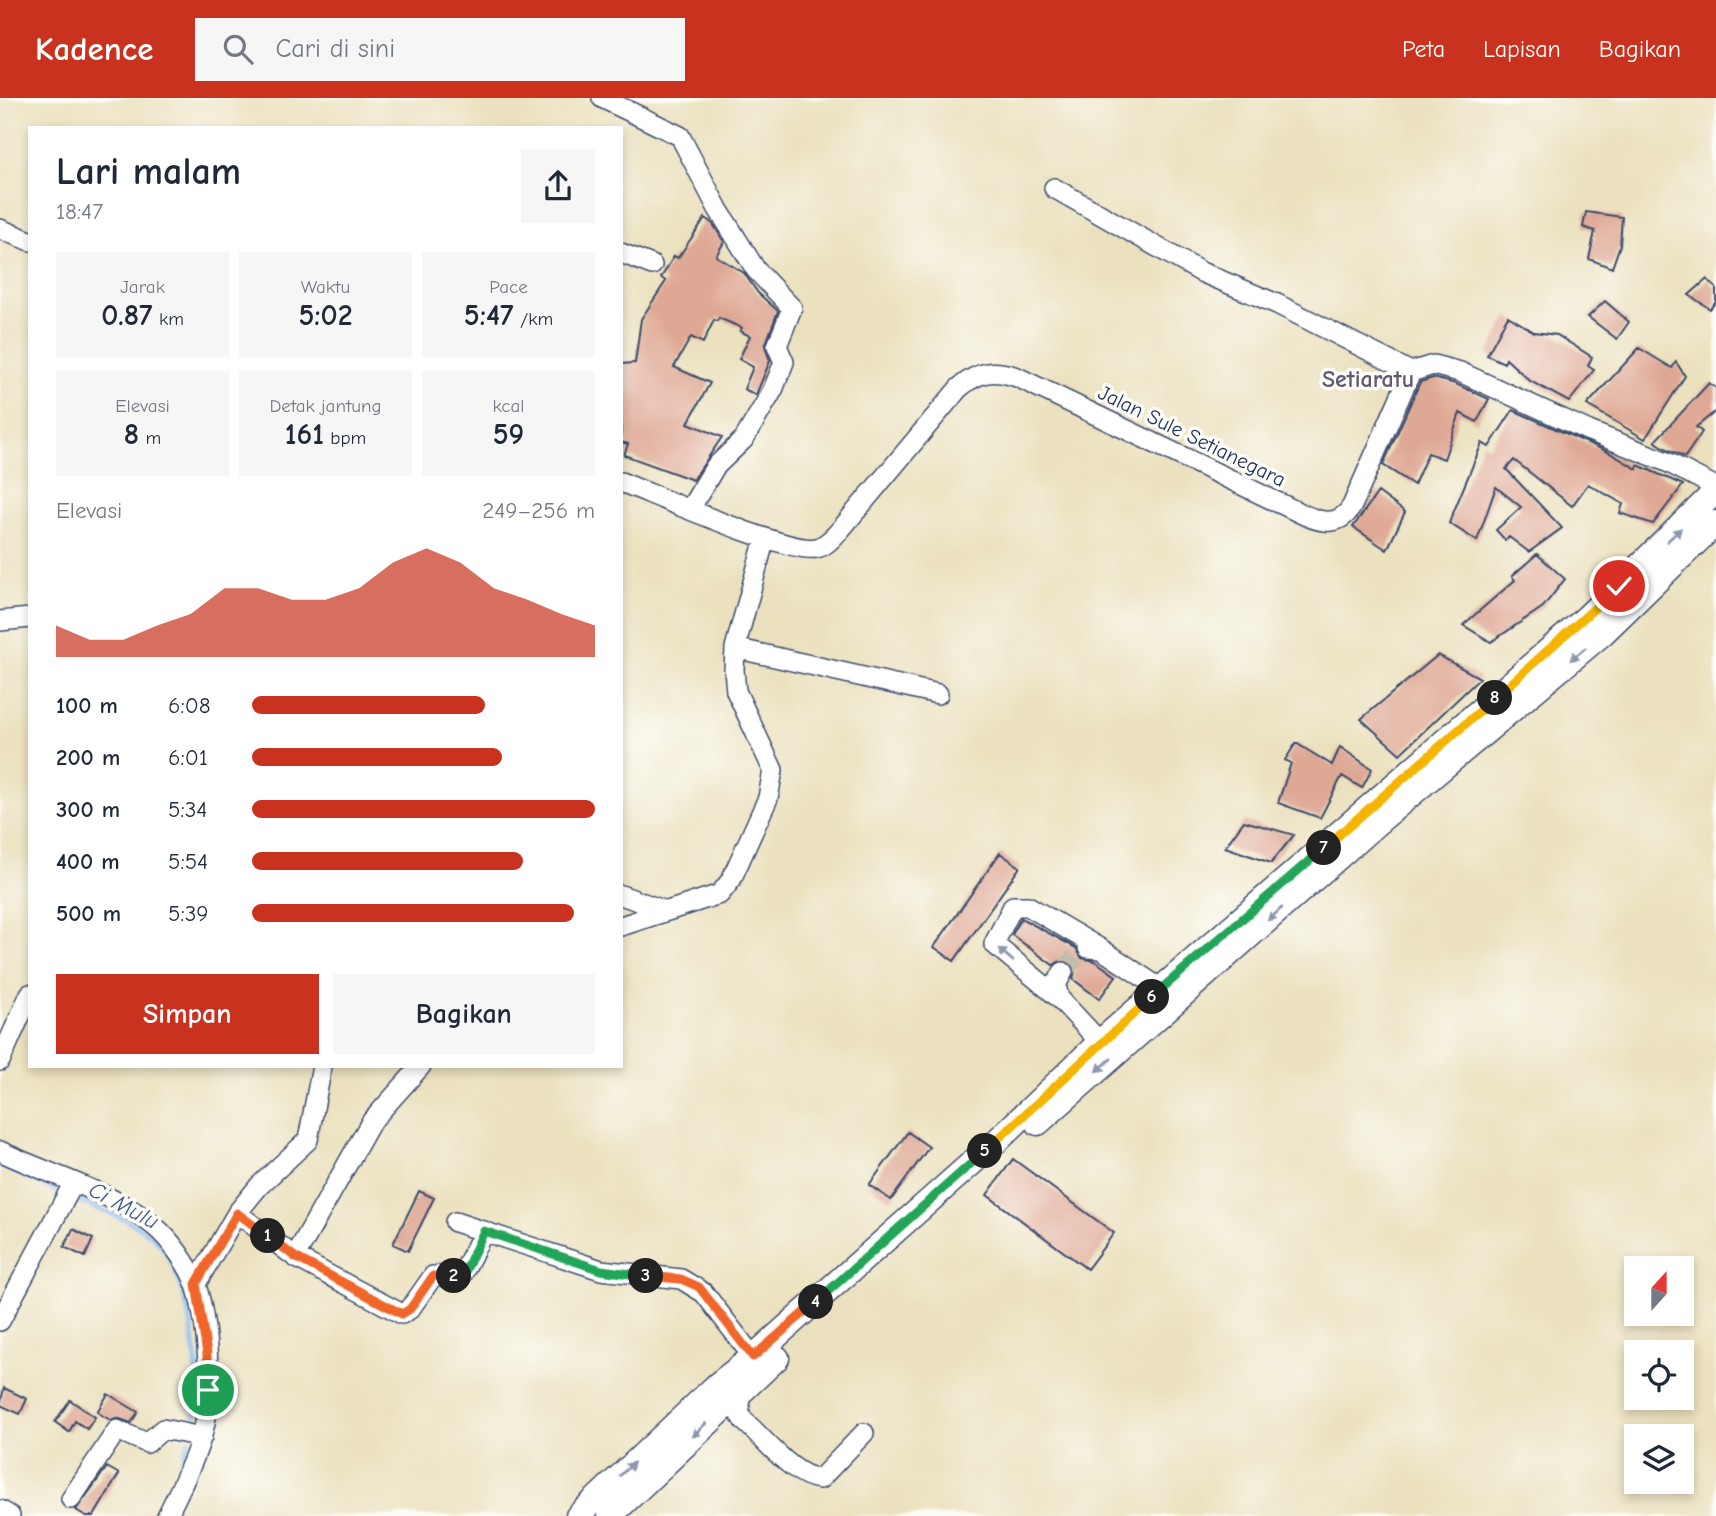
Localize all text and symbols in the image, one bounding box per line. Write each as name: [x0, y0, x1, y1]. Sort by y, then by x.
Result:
search box: [195, 18, 685, 81]
text: Kadence: [35, 30, 153, 68]
icon: search: [219, 30, 257, 68]
text: Cari di sini: [275, 34, 395, 64]
text: Peta: [1402, 35, 1445, 63]
text: Lapisan: [1483, 35, 1561, 63]
text: Bagikan: [1599, 35, 1681, 63]
button: share: [521, 149, 595, 223]
text: Lari malam: [56, 150, 241, 194]
text: 18:47: [56, 198, 103, 225]
text: Jarak: [120, 276, 165, 298]
text: Waktu: [301, 276, 350, 298]
text: Pace: [489, 276, 528, 298]
text: 0.87: [101, 298, 153, 333]
text: 5:02: [298, 298, 353, 333]
text: 5:47: [464, 298, 514, 333]
text: km: [153, 308, 184, 330]
text: /km: [514, 308, 553, 330]
district label: Setiaratu: [1322, 365, 1414, 393]
street label: Jalan Sule Setianegara: [1094, 380, 1290, 492]
text: Elevasi: [115, 395, 170, 417]
text: Detak jantung: [269, 395, 382, 417]
text: kcal: [493, 395, 524, 417]
text: 8: [124, 417, 139, 452]
text: 161: [285, 417, 324, 452]
text: 59: [493, 417, 524, 452]
text: m: [139, 427, 161, 449]
text: bpm: [324, 427, 366, 449]
text: Elevasi: [56, 497, 122, 524]
text: 249–256 m: [482, 497, 595, 524]
one-way arrow: [1665, 527, 1682, 543]
pin: [1589, 556, 1649, 616]
icon: check: [1600, 567, 1638, 605]
one-way arrow: [1569, 647, 1587, 662]
pin: 8: [1478, 680, 1512, 716]
text: 8: [1490, 686, 1499, 708]
text: 100 m: [56, 692, 118, 719]
text: 6:08: [168, 692, 210, 719]
text: 200 m: [56, 744, 120, 771]
text: 6:01: [168, 744, 208, 771]
text: 300 m: [56, 796, 120, 823]
text: 5:34: [168, 796, 207, 823]
pin: 7: [1306, 830, 1342, 866]
text: 7: [1319, 836, 1328, 858]
text: 400 m: [56, 848, 120, 875]
text: 5:54: [168, 848, 208, 875]
text: 500 m: [56, 900, 121, 927]
text: 5:39: [168, 900, 208, 927]
one-way arrow: [1266, 906, 1284, 922]
one-way arrow: [997, 947, 1015, 963]
button: Simpan: [56, 974, 319, 1054]
button: Bagikan: [333, 974, 595, 1054]
pin: 6: [1134, 979, 1170, 1014]
text: 6: [1147, 985, 1156, 1007]
one-way arrow: [1096, 1056, 1113, 1072]
pin: 5: [968, 1134, 1002, 1168]
text: 5: [979, 1139, 990, 1161]
water label: Ci Mulu: [84, 1176, 163, 1235]
pin: 1: [250, 1218, 286, 1254]
text: 1: [264, 1224, 271, 1246]
north arrow: [1624, 1256, 1694, 1326]
map controls: [1624, 1256, 1694, 1494]
pin: 2: [436, 1258, 472, 1294]
pin: 3: [628, 1258, 664, 1294]
text: 2: [449, 1264, 458, 1286]
text: 3: [641, 1264, 650, 1286]
pin: 4: [798, 1284, 834, 1320]
text: 4: [811, 1290, 820, 1312]
button: locate: [1624, 1340, 1694, 1410]
pin: [178, 1360, 238, 1420]
icon: arrive: [189, 1371, 227, 1409]
one-way arrow: [690, 1421, 707, 1438]
button: layers: [1624, 1424, 1694, 1494]
one-way arrow: [619, 1461, 636, 1478]

